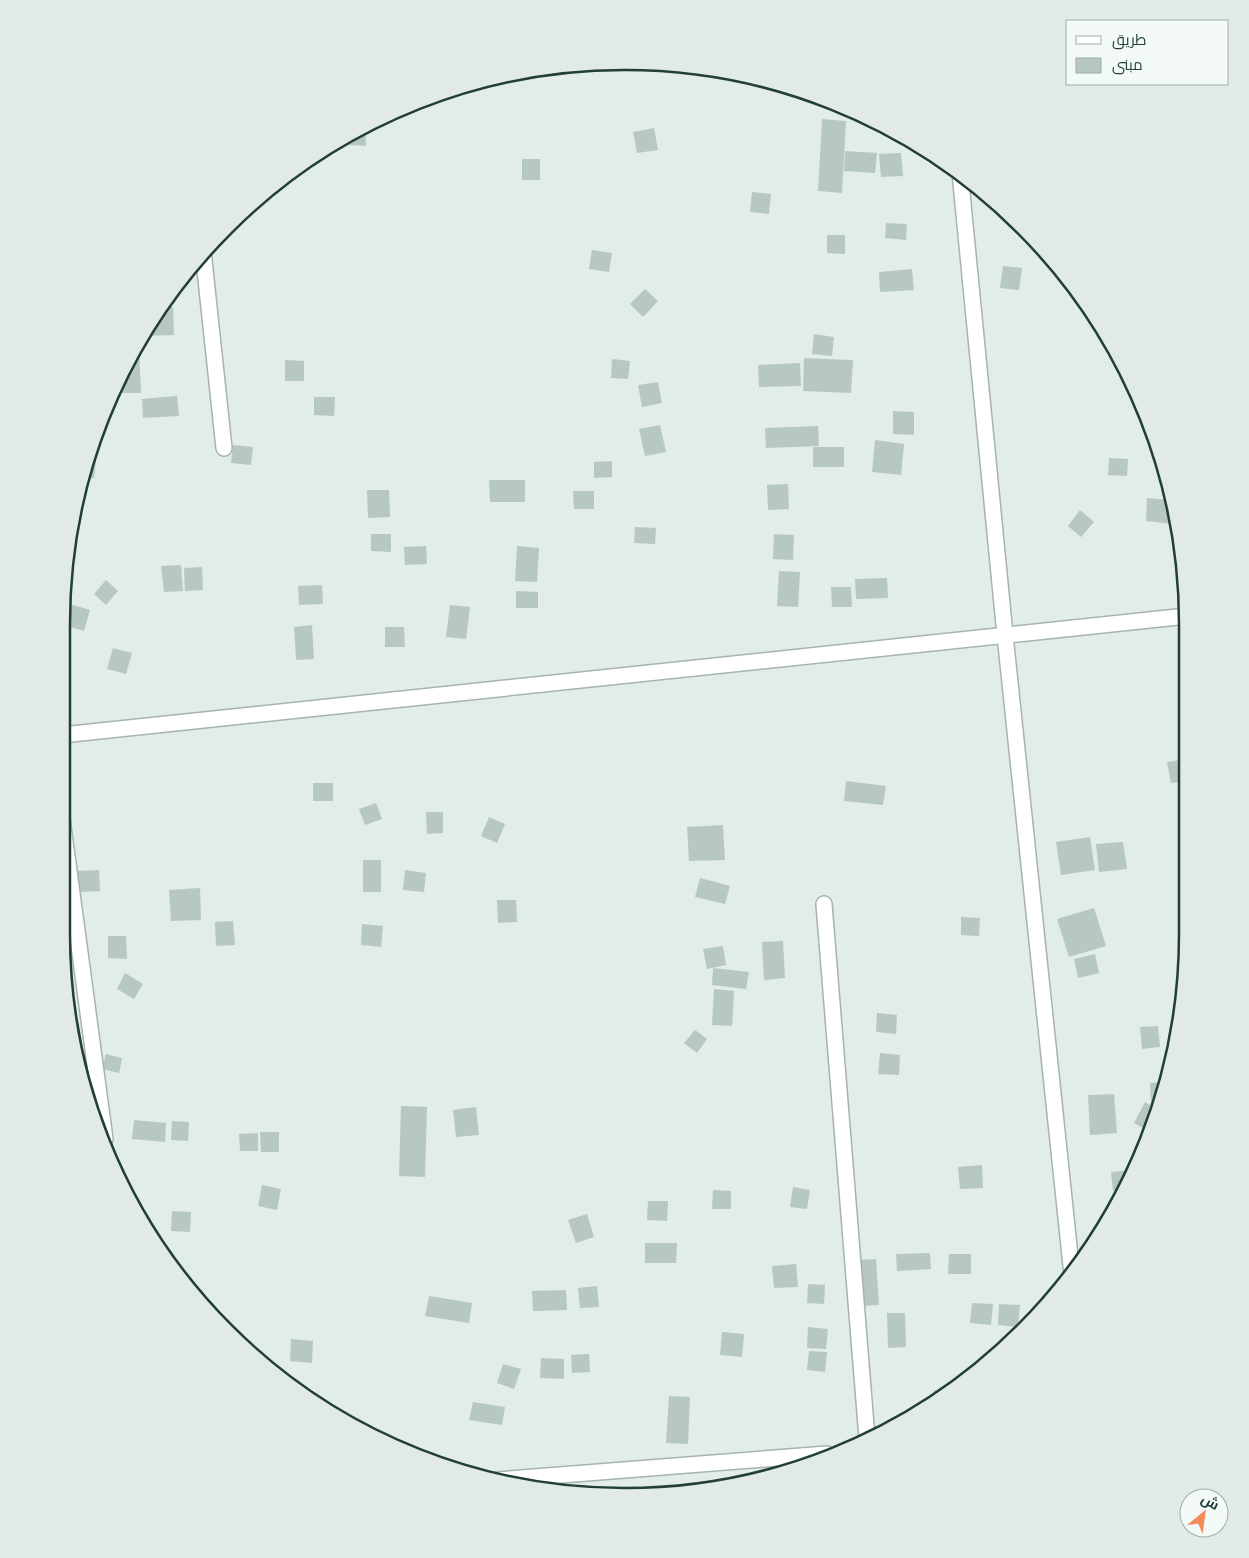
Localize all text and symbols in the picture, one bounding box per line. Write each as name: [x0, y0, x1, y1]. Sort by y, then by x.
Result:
legend: [1066, 20, 1229, 85]
text: طريق: [1112, 31, 1146, 50]
text: مبنى: [1112, 56, 1143, 75]
north arrow: [1179, 1488, 1229, 1538]
text: ش: [1198, 1490, 1222, 1514]

